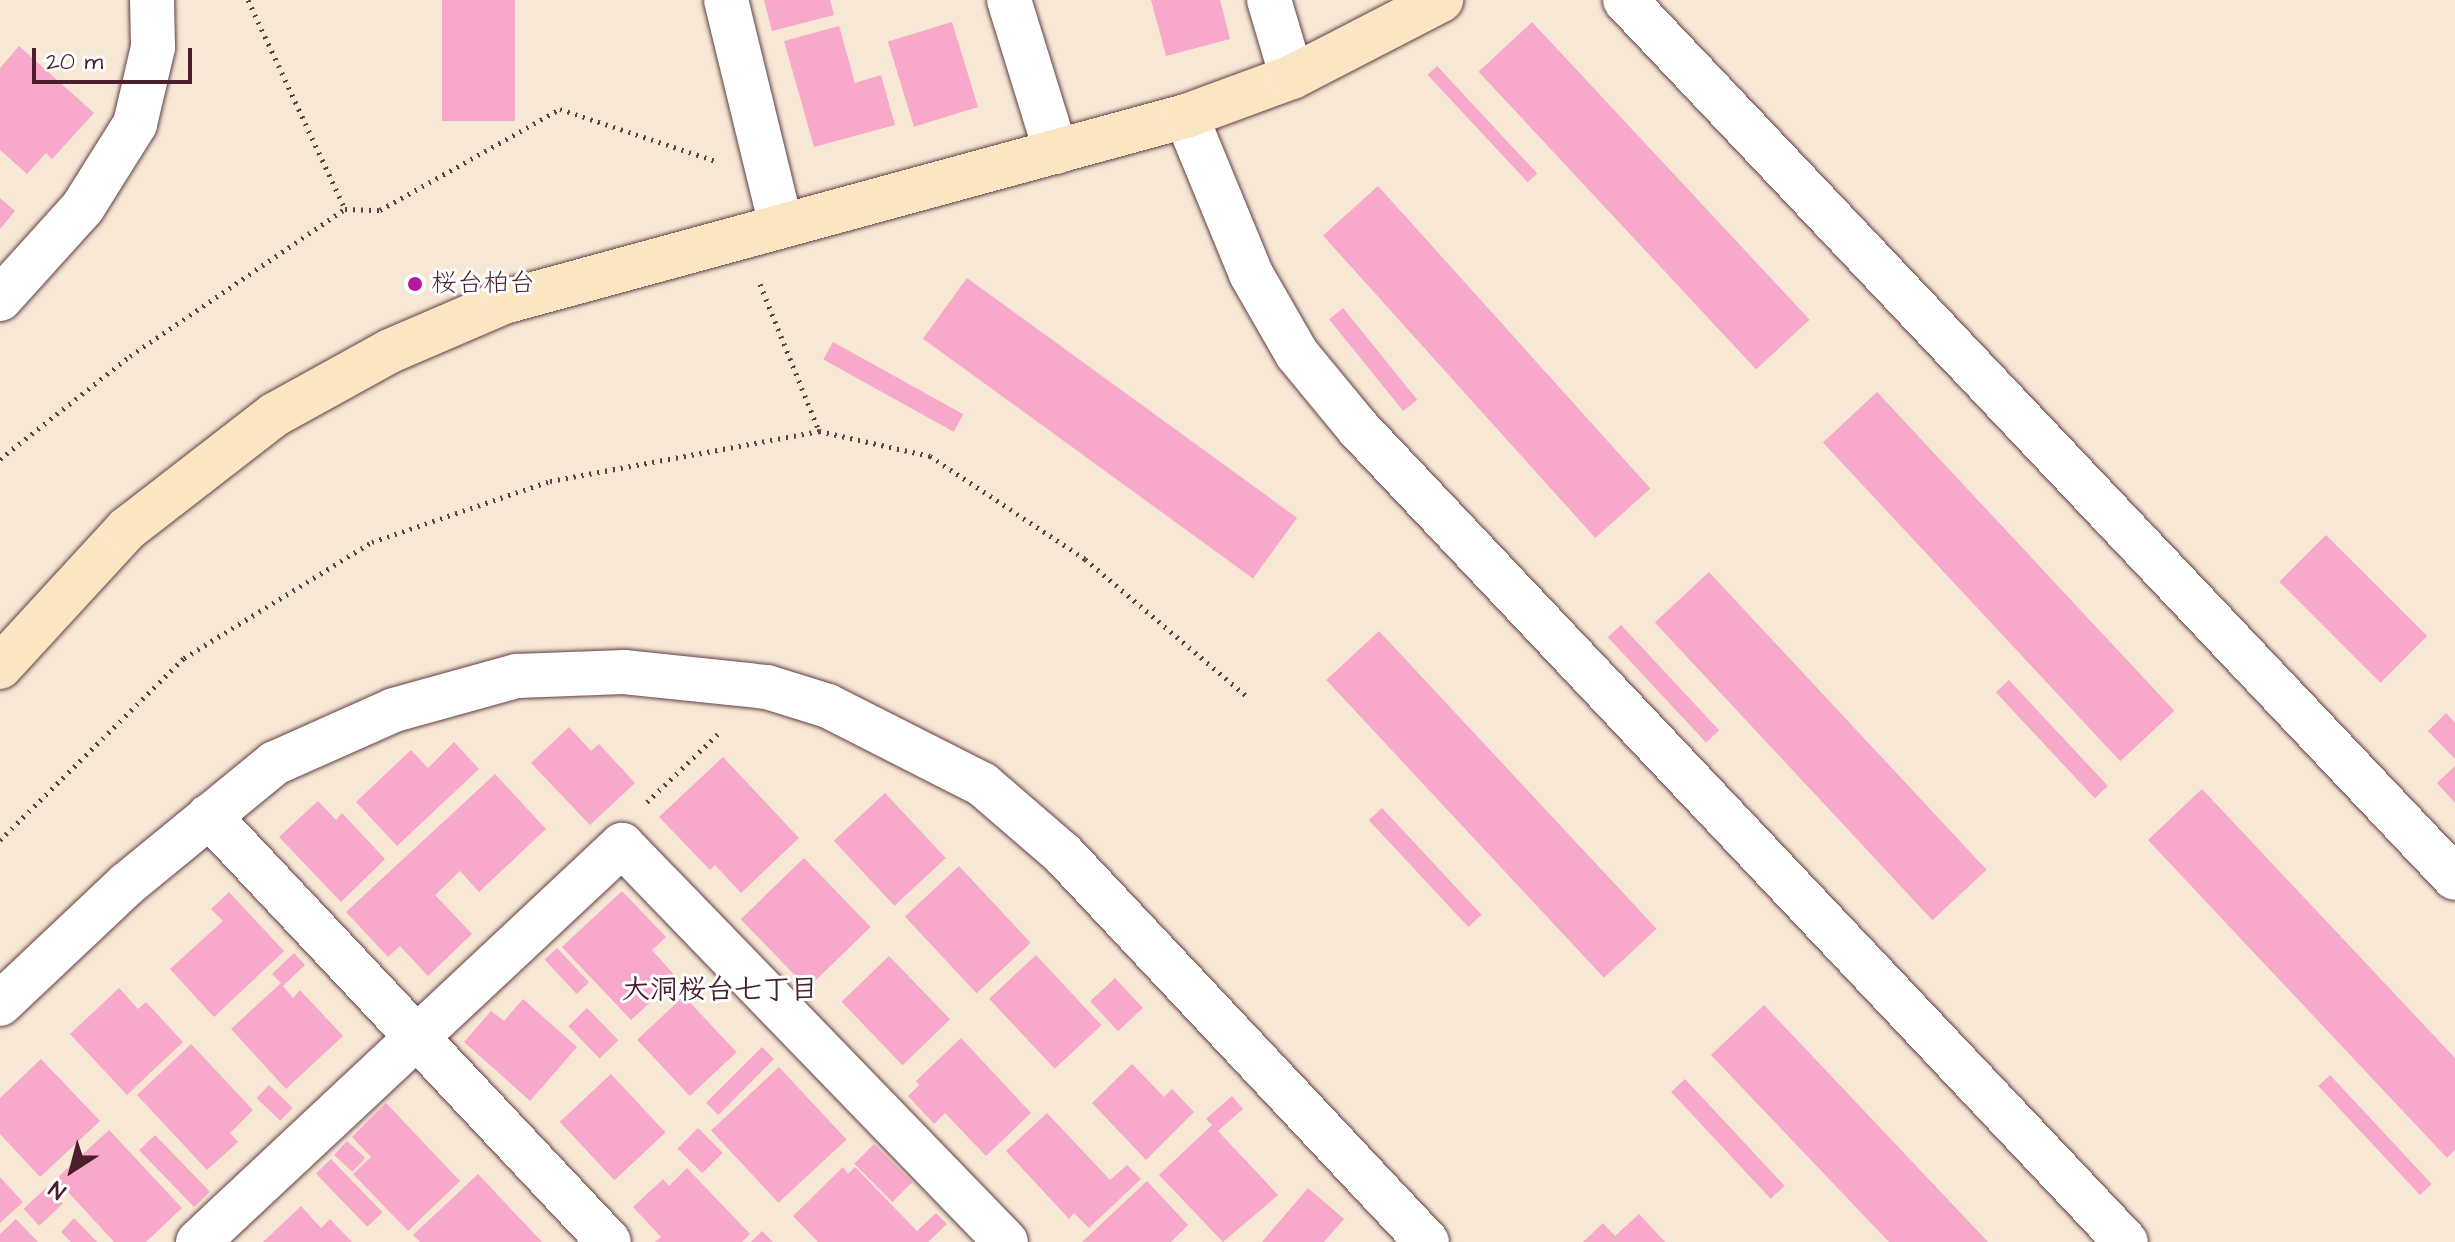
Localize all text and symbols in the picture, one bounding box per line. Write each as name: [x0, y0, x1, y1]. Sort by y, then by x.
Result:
scale bar: [36, 32, 196, 82]
text: 20 m: [46, 45, 103, 79]
place label: 桜台柏台: [431, 268, 535, 300]
marker: 桜台柏台: [406, 275, 424, 293]
district label: 大洞桜台七丁目: [622, 973, 818, 1007]
north arrow: [32, 1130, 112, 1210]
text: N: [43, 1173, 72, 1206]

